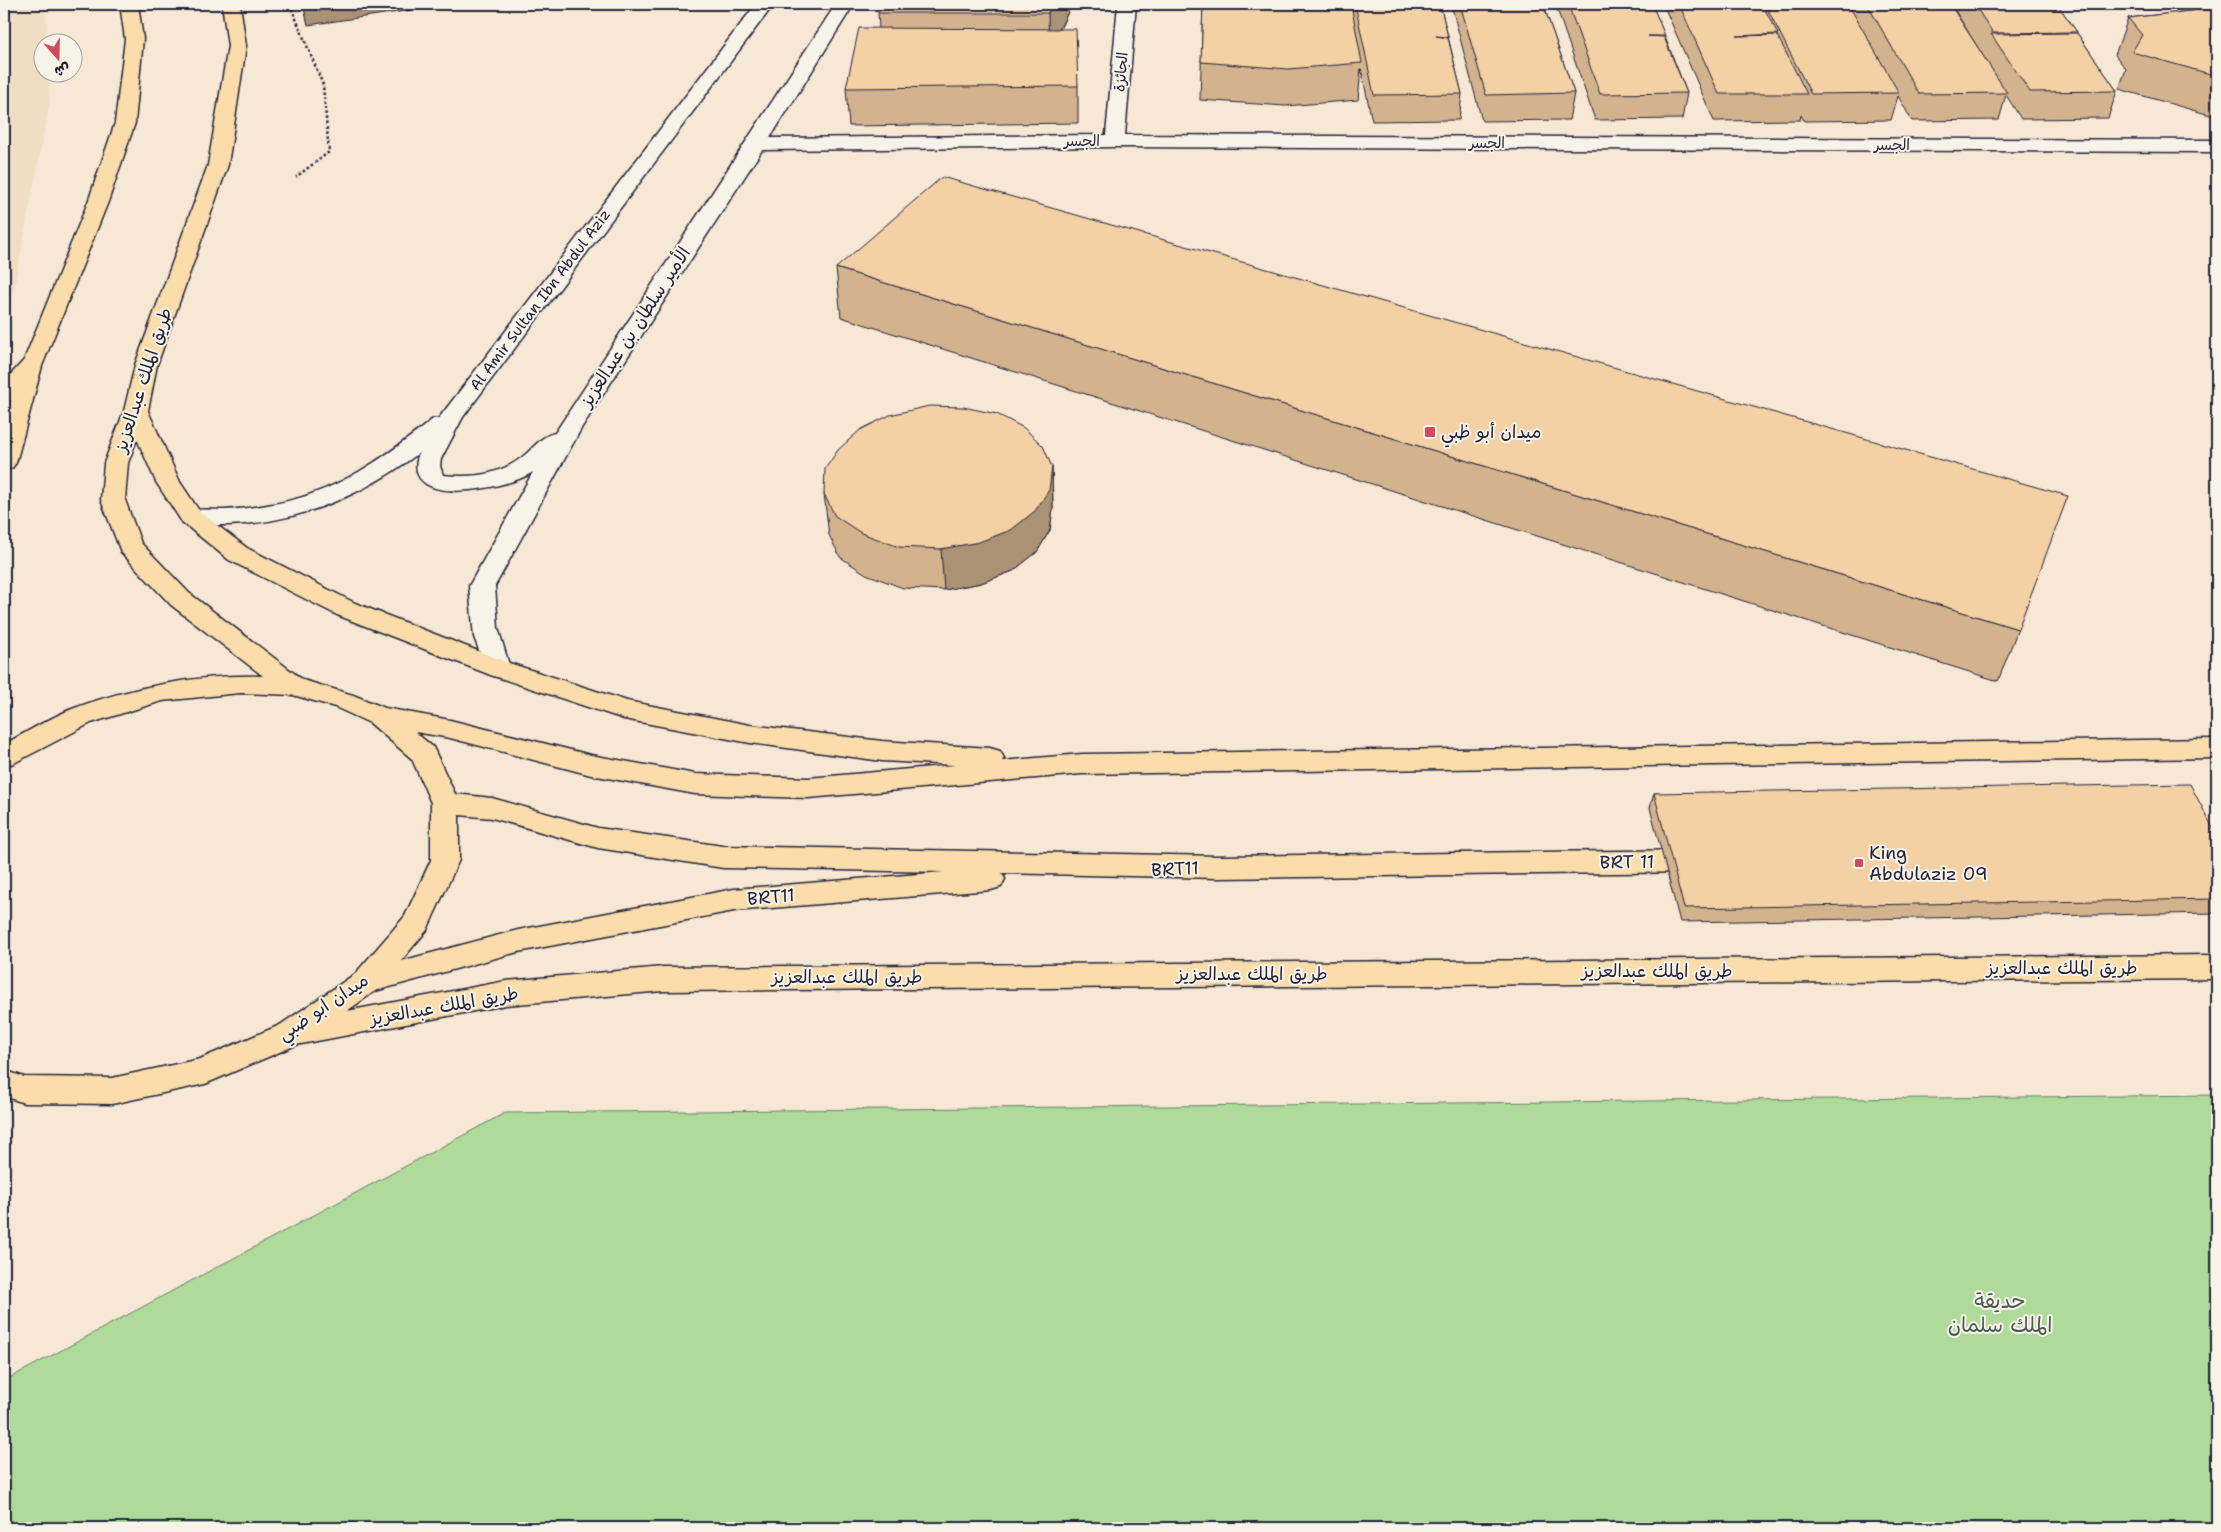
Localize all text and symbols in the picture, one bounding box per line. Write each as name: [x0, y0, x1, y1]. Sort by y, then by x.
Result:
north arrow: [32, 32, 82, 82]
street label: الجائزة: [1109, 51, 1133, 93]
text: ش: [52, 59, 73, 81]
street label: الجسر: [1063, 131, 1100, 151]
street label: الجسر: [1468, 133, 1505, 153]
street label: الجسر: [1873, 135, 1910, 155]
street label: Al Amir Sultan Ibn Abdul Aziz: [465, 205, 615, 395]
street label: الأمير سلطان بن عبدالعزيز: [573, 242, 696, 414]
street label: طريق الملك عبدالعزيز: [108, 305, 178, 457]
place label: ميدان أبو ظبي: [1441, 420, 1542, 448]
marker: ميدان أبو ظبي: [1423, 425, 1437, 439]
place label: King Abdulaziz 09: [1869, 841, 1988, 886]
street label: BRT 11: [1599, 850, 1655, 874]
street label: BRT11: [1150, 856, 1200, 882]
marker: King Abdulaziz 09: [1853, 857, 1865, 869]
street label: BRT11: [746, 883, 796, 911]
street label: طريق الملك عبدالعزيز: [1985, 956, 2137, 980]
street label: طريق الملك عبدالعزيز: [1580, 959, 1732, 983]
street label: طريق الملك عبدالعزيز: [1175, 962, 1327, 986]
street label: طريق الملك عبدالعزيز: [770, 965, 922, 989]
street label: ميدان ابو ضبي: [273, 968, 375, 1049]
street label: طريق الملك عبدالعزيز: [366, 981, 520, 1031]
park label: حديقة الملك سلمان: [1948, 1287, 2052, 1339]

